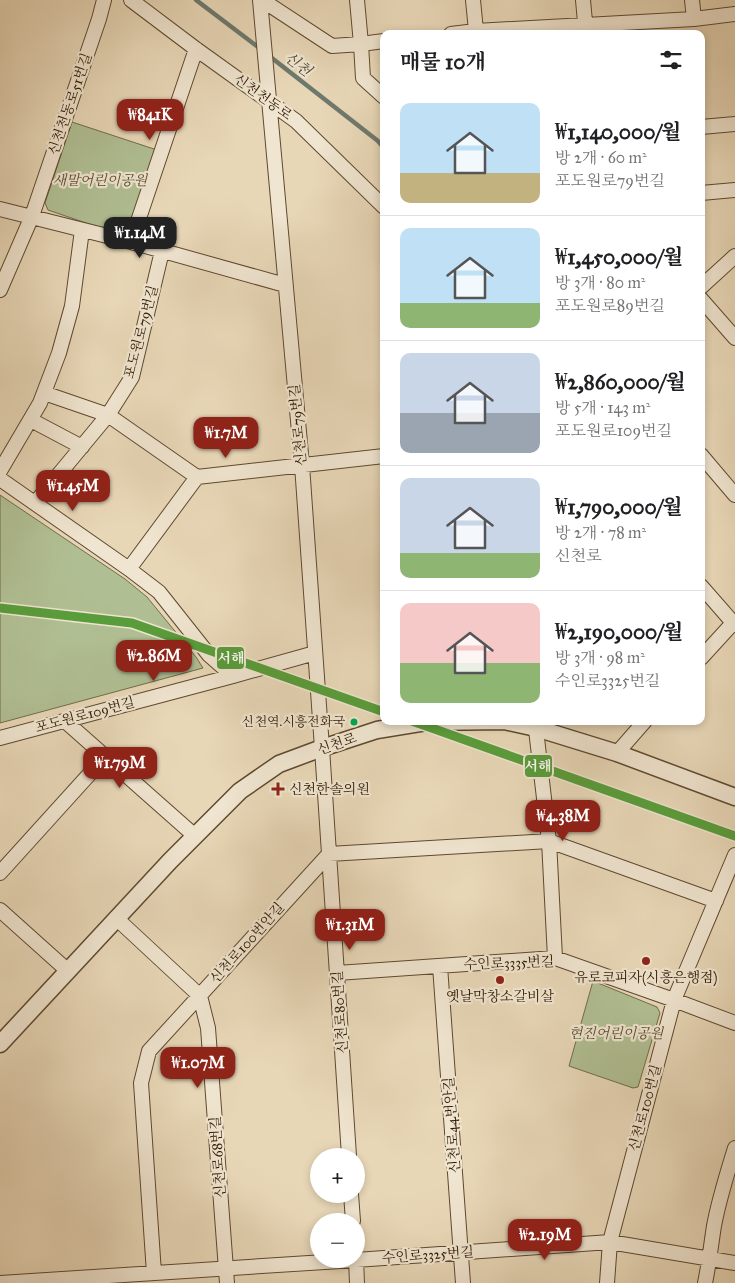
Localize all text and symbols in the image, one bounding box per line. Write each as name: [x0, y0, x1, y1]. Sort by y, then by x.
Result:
icon: filters: [657, 46, 685, 74]
water label: 신천: [281, 48, 316, 81]
text: 매물 10개: [400, 49, 486, 75]
street label: 신천천동로51번길: [45, 51, 95, 157]
street label: 신천천동로: [231, 70, 296, 124]
pin: ₩841K: [115, 98, 185, 141]
text: ₩841K: [128, 105, 172, 124]
text: ₩1,140,000/월: [555, 119, 681, 145]
icon: home: [440, 123, 500, 183]
text: 방 2개 · 60 m²: [555, 148, 647, 167]
text: 포도원로79번길: [555, 171, 665, 190]
park label: 새말어린이공원: [53, 172, 149, 189]
pin: ₩1.14M: [99, 216, 181, 259]
text: ₩1.14M: [115, 223, 165, 242]
text: ₩1,450,000/월: [555, 244, 683, 270]
icon: home: [440, 248, 500, 308]
text: 방 3개 · 80 m²: [555, 273, 646, 292]
street label: 포도원로79번길: [120, 283, 162, 381]
text: 포도원로89번길: [555, 296, 665, 315]
text: ₩2,860,000/월: [555, 369, 686, 395]
icon: home: [440, 373, 500, 433]
street label: 신천로79번길: [286, 383, 310, 467]
text: 방 5개 · 143 m²: [555, 398, 650, 417]
pin: ₩1.7M: [191, 416, 261, 459]
text: 포도원로109번길: [555, 421, 672, 440]
text: ₩1.7M: [204, 423, 248, 442]
pin: ₩1.45M: [32, 470, 114, 512]
text: ₩1.45M: [47, 476, 99, 495]
text: ₩1,790,000/월: [555, 494, 683, 520]
icon: home: [440, 498, 500, 558]
text: 방 2개 · 78 m²: [555, 523, 646, 542]
text: 신천로: [555, 546, 601, 565]
text: ₩2,190,000/월: [555, 619, 683, 645]
icon: home: [440, 623, 500, 683]
pin: ₩2.86M: [113, 640, 195, 682]
text: ₩2.86M: [127, 646, 181, 665]
line badge: 서해: [216, 646, 245, 670]
text: 방 3개 · 98 m²: [555, 648, 645, 667]
text: 서해: [217, 650, 245, 667]
text: 수인로3325번길: [555, 671, 660, 690]
street label: 포도원로109번길: [33, 694, 137, 736]
place label: 신천역.시흥전화국: [242, 714, 345, 730]
marker: 신천역.시흥전화국: [349, 717, 359, 727]
street label: 신천로: [315, 729, 359, 759]
pin: ₩1.79M: [79, 746, 161, 789]
text: ₩1.79M: [94, 753, 146, 772]
line badge: 서해: [524, 754, 553, 778]
text: 서해: [524, 758, 552, 775]
place label: 신천한솔의원: [289, 781, 370, 798]
marker: 신천한솔의원: [271, 782, 285, 796]
pin: ₩4.38M: [522, 800, 604, 842]
text: ₩4.38M: [536, 806, 590, 825]
street label: 신천로100번안길: [206, 899, 288, 987]
pin: ₩1.31M: [309, 908, 391, 951]
text: ₩1.31M: [326, 915, 374, 934]
street label: 수인로3335번길: [463, 953, 555, 973]
marker: 유로코피자(시흥은행점): [640, 955, 652, 967]
place label: 유로코피자(시흥은행점): [574, 969, 718, 987]
street label: 신천로80번길: [329, 970, 351, 1054]
marker: 옛날막창소갈비살: [494, 974, 506, 986]
place label: 옛날막창소갈비살: [446, 988, 555, 1005]
park label: 현진어린이공원: [569, 1025, 665, 1042]
pin: ₩1.07M: [157, 1046, 239, 1089]
text: ₩1.07M: [171, 1053, 225, 1072]
street label: 신천로100번길: [625, 1063, 665, 1153]
street label: 신천로44번안길: [440, 1076, 464, 1174]
street label: 신천로68번길: [207, 1115, 229, 1199]
map controls: [310, 1148, 365, 1268]
button: +: [310, 1148, 365, 1203]
button: −: [310, 1213, 365, 1268]
pin: ₩2.19M: [504, 1218, 586, 1261]
text: ₩2.19M: [519, 1225, 571, 1244]
street label: 수인로3325번길: [381, 1243, 475, 1267]

